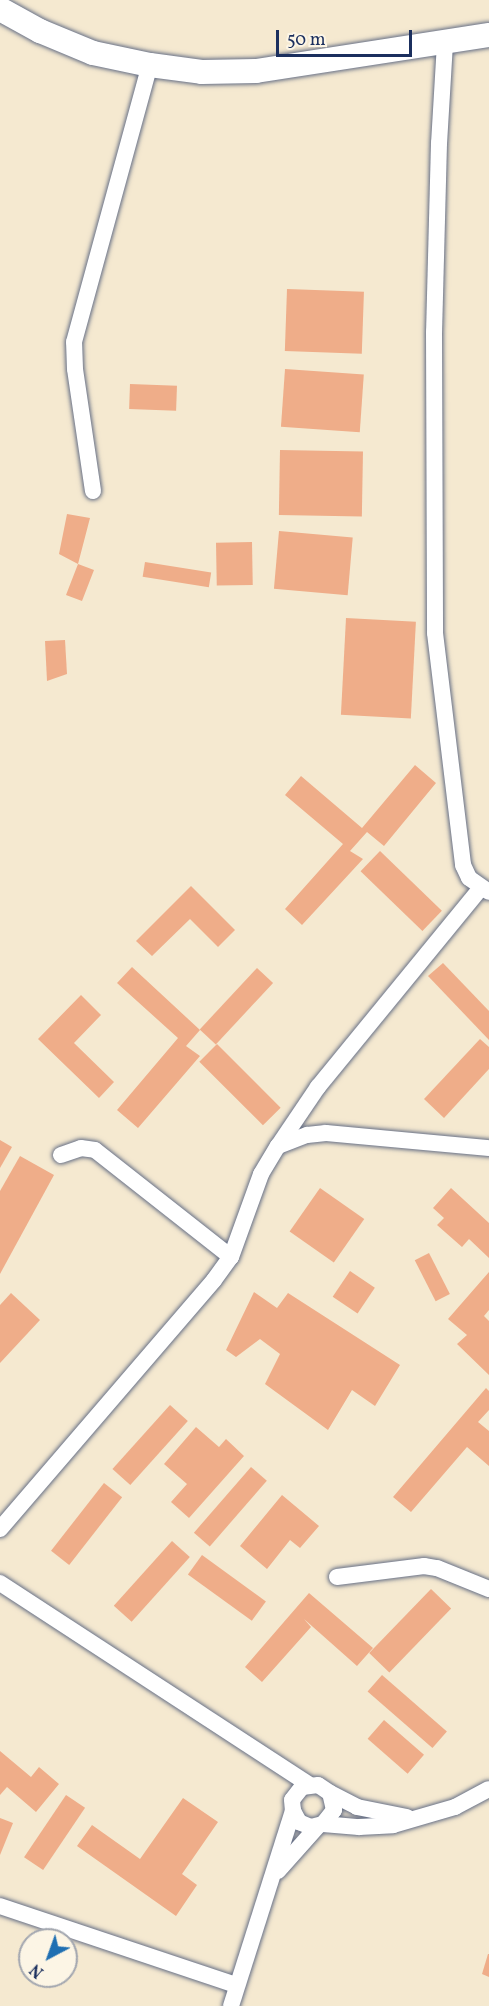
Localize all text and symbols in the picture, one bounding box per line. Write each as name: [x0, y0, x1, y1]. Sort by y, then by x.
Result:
scale bar: [279, 18, 416, 56]
text: 50 m: [287, 28, 326, 53]
north arrow: [18, 1928, 78, 1988]
text: N: [26, 1958, 49, 1982]

